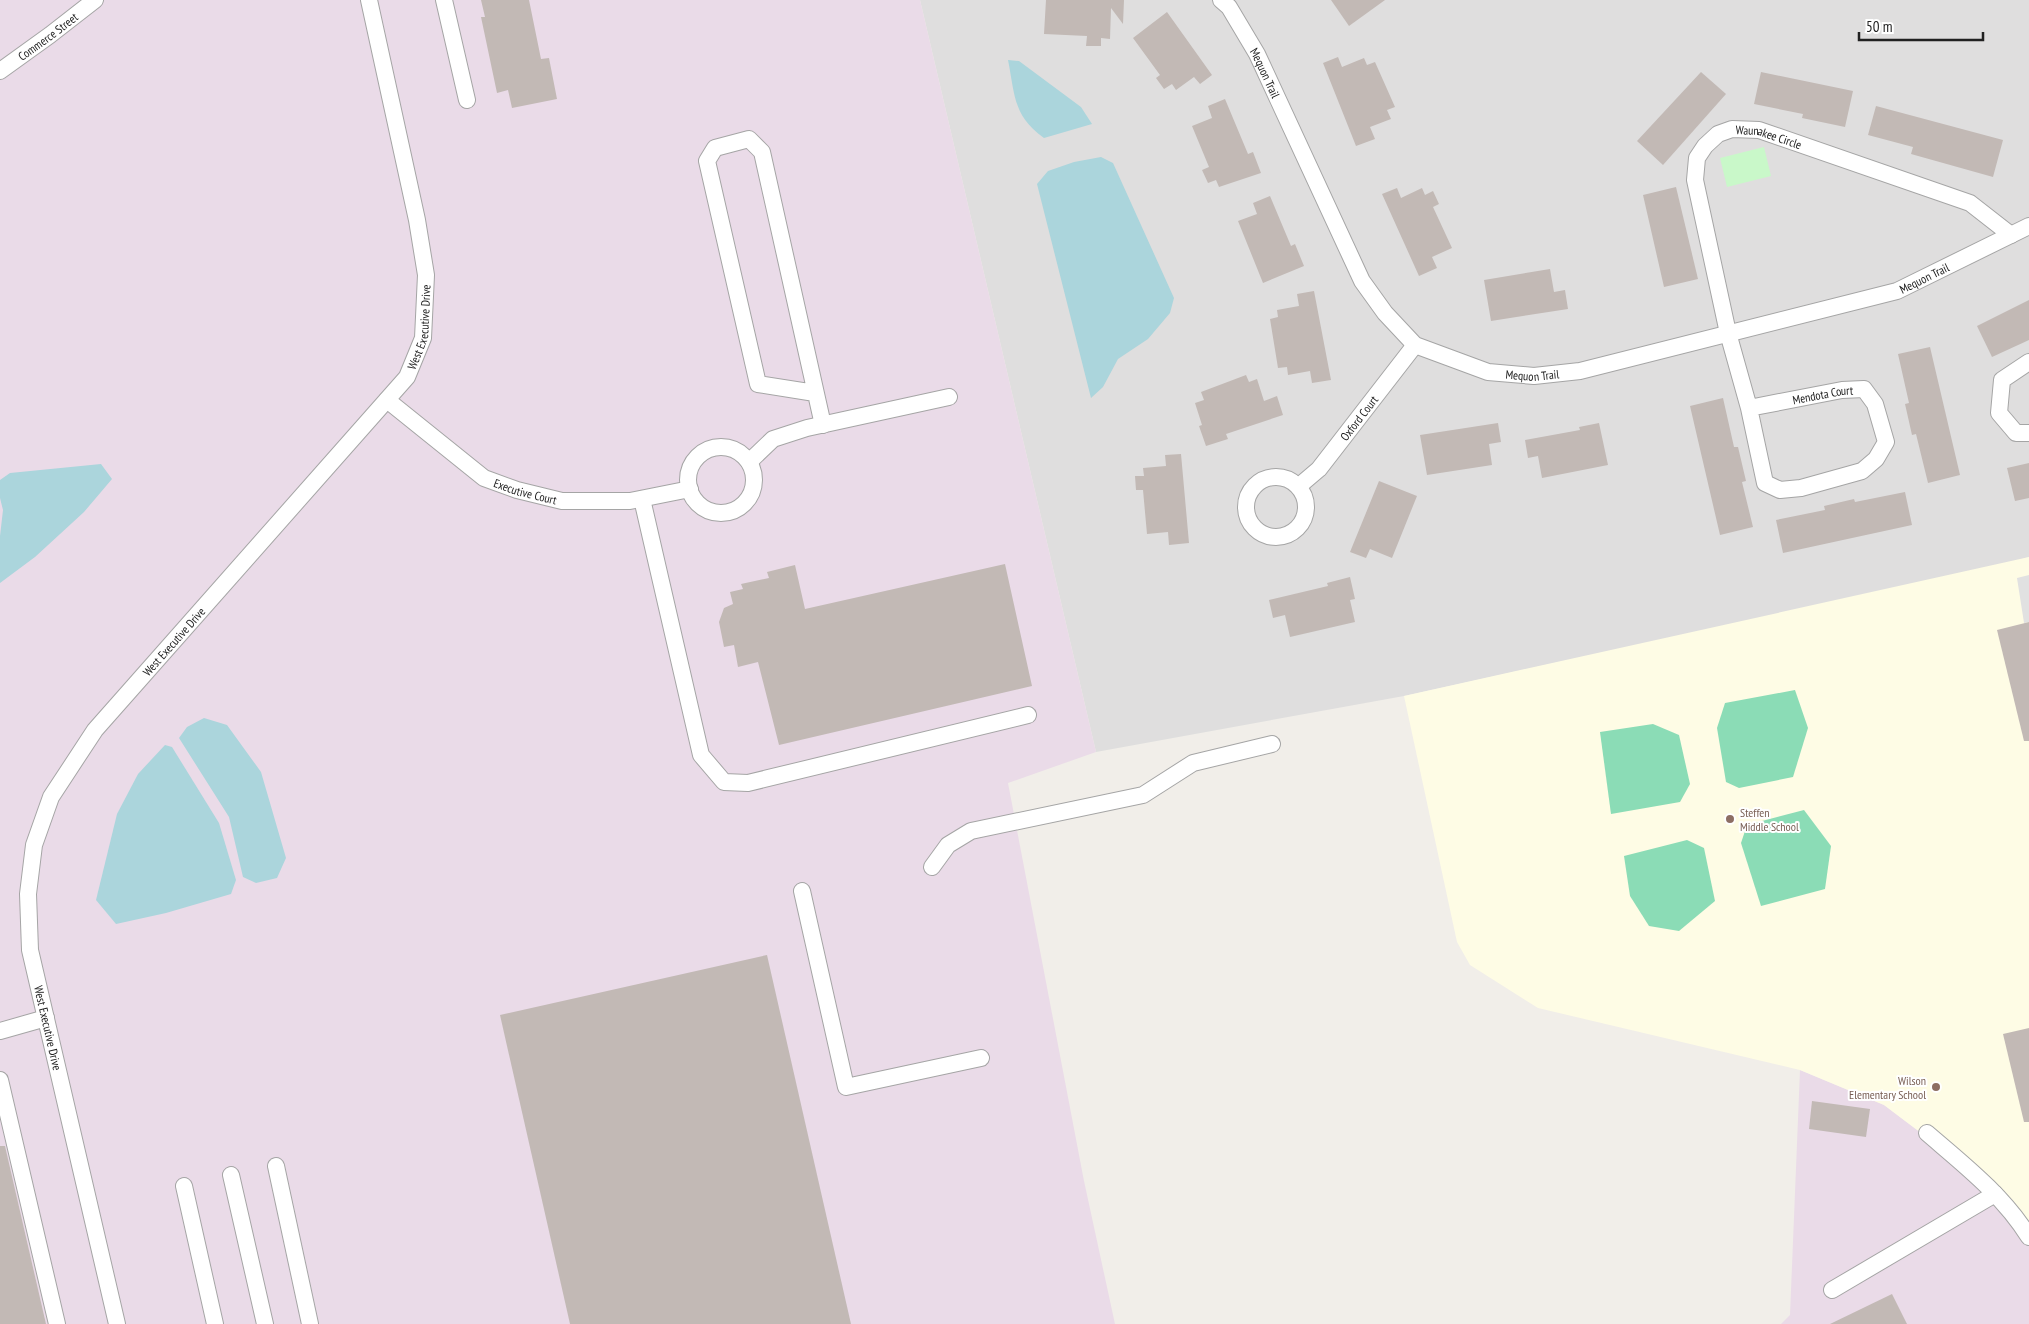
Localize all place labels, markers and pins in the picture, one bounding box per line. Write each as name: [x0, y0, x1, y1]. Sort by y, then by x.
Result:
place label: Steffen Middle School: [1740, 805, 1799, 834]
marker: Steffen Middle School: [1724, 813, 1736, 825]
place label: Wilson Elementary School: [1849, 1073, 1926, 1102]
marker: Wilson Elementary School: [1930, 1081, 1942, 1093]

